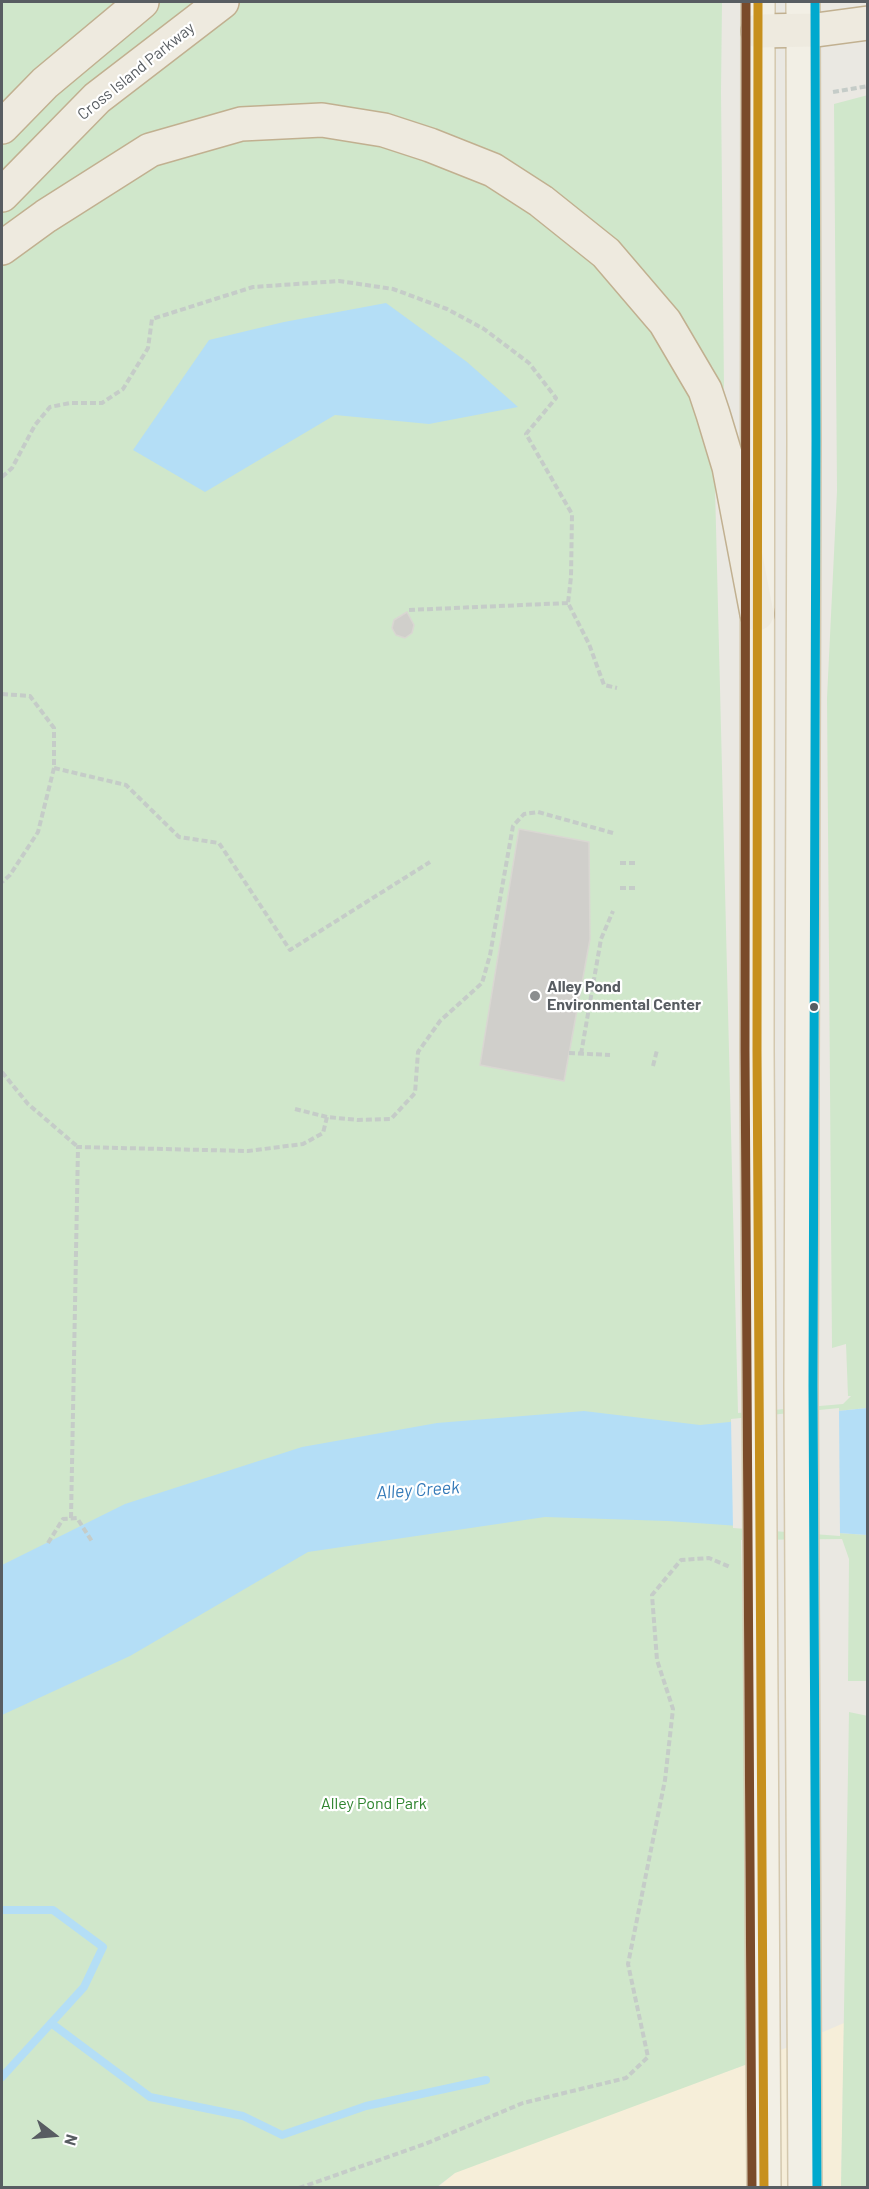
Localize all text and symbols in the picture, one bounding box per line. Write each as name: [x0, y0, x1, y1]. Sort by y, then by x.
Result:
street label: Cross Island Parkway: [74, 18, 198, 124]
place label: Alley Pond Environmental Center: [547, 977, 701, 1015]
marker: Alley Pond Environmental Center: [528, 989, 542, 1003]
unlabelled marker: [808, 1001, 820, 1013]
water label: Alley Creek: [376, 1476, 460, 1504]
park label: Alley Pond Park: [321, 1794, 427, 1814]
north arrow: [24, 2105, 84, 2165]
text: N: [61, 2132, 82, 2148]

